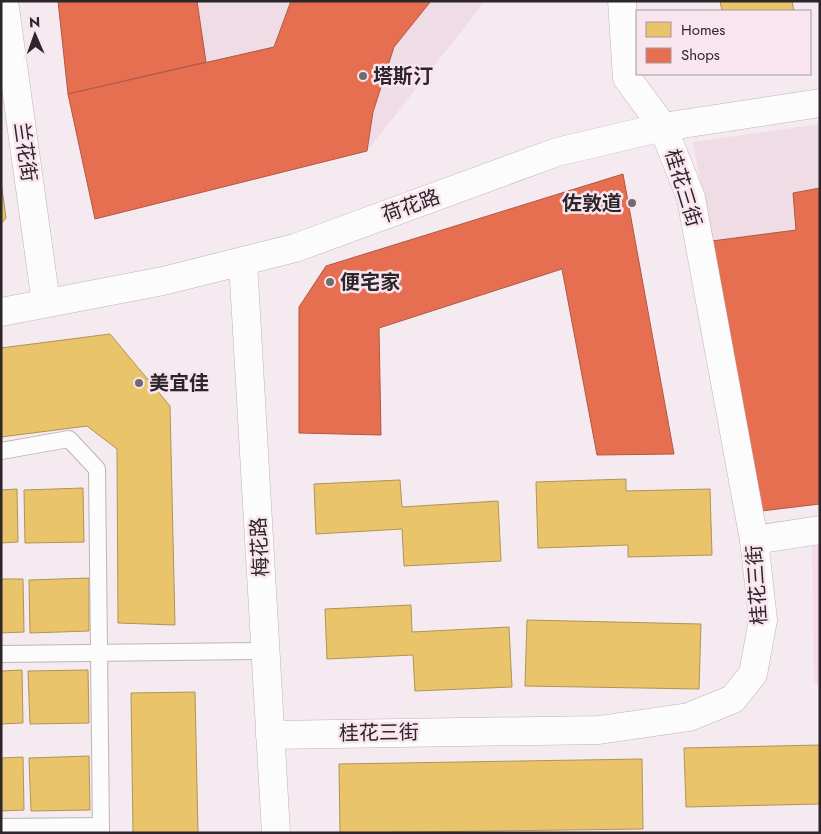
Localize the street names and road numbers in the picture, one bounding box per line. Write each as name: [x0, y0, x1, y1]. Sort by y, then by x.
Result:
street label: 兰花街: [6, 120, 44, 184]
street label: 桂花三街: [657, 146, 709, 230]
street label: 荷花路: [378, 182, 444, 230]
street label: 梅花路: [244, 516, 276, 578]
street label: 桂花三街: [740, 544, 774, 626]
street label: 桂花三街: [339, 718, 419, 748]

